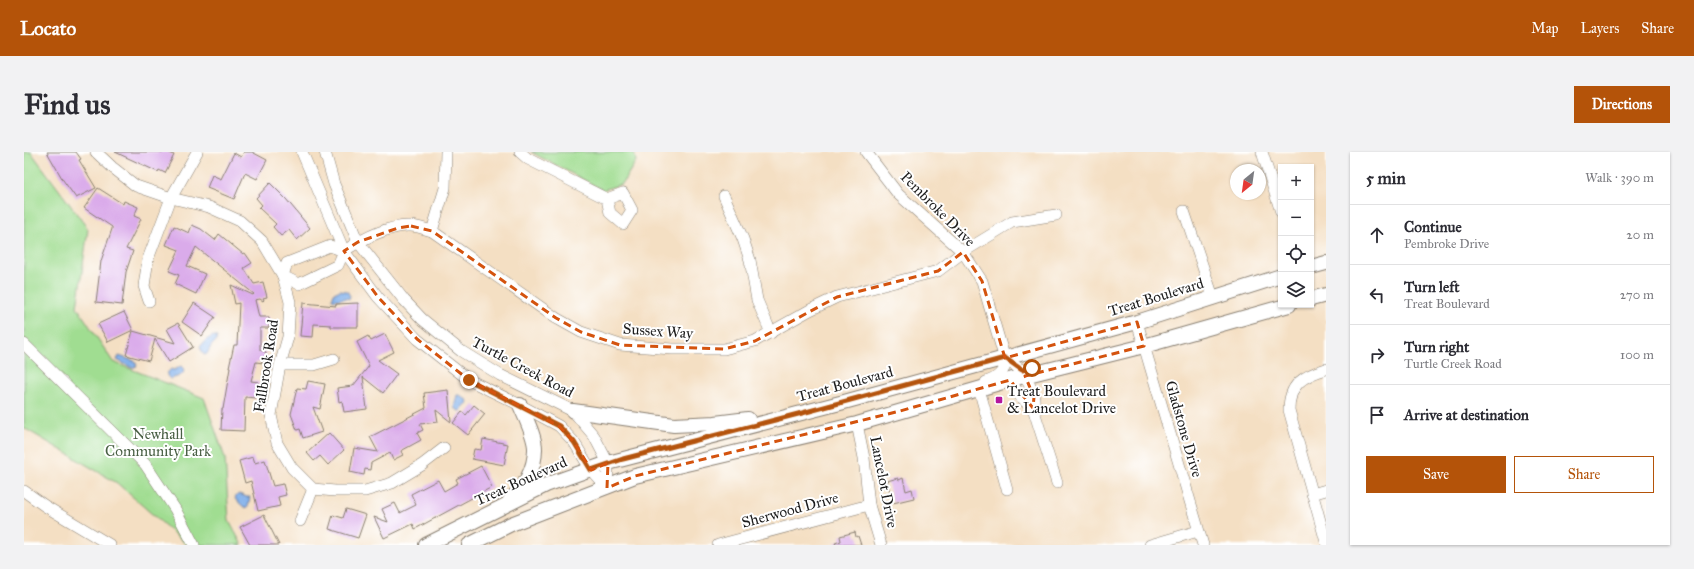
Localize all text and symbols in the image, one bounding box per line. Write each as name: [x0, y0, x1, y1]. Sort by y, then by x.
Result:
text: Locato: [20, 17, 76, 40]
text: Map: [1531, 20, 1559, 37]
text: Layers: [1581, 20, 1619, 37]
text: Share: [1641, 20, 1674, 37]
button: Directions: [1574, 86, 1670, 123]
text: Find us: [24, 87, 110, 122]
north arrow: [1230, 164, 1266, 200]
map controls: [1278, 164, 1314, 308]
button: +: [1278, 164, 1314, 200]
street label: Pembroke Drive: [897, 168, 979, 250]
text: 5 min: [1366, 168, 1406, 189]
text: Walk · 390 m: [1585, 170, 1654, 186]
button: −: [1278, 200, 1314, 236]
text: Continue: [1404, 218, 1462, 236]
icon: ahead: [1366, 224, 1388, 246]
text: 20 m: [1626, 227, 1654, 243]
button: locate: [1278, 236, 1314, 272]
text: Pembroke Drive: [1404, 236, 1489, 252]
button: layers: [1278, 272, 1314, 308]
street label: Treat Boulevard: [1106, 274, 1206, 320]
text: Turn left: [1404, 278, 1460, 296]
icon: left: [1366, 284, 1388, 306]
text: 270 m: [1620, 287, 1654, 303]
text: Treat Boulevard: [1404, 296, 1490, 312]
street label: Fallbrook Road: [250, 318, 282, 414]
street label: Sussex Way: [622, 320, 695, 342]
street label: Turtle Creek Road: [469, 333, 577, 402]
text: Turn right: [1404, 338, 1469, 356]
icon: right: [1366, 344, 1388, 366]
text: 100 m: [1620, 347, 1654, 363]
text: Turtle Creek Road: [1404, 356, 1502, 372]
route start: [1023, 359, 1041, 377]
street label: Treat Boulevard: [795, 362, 896, 405]
route end: [460, 371, 478, 389]
street label: Gladstone Drive: [1162, 379, 1206, 479]
place label: Treat Boulevard & Lancelot Drive: [1007, 382, 1116, 417]
marker: Treat Boulevard & Lancelot Drive: [994, 395, 1004, 405]
icon: arrive: [1366, 404, 1388, 426]
text: Arrive at destination: [1404, 406, 1529, 424]
park label: Newhall Community Park: [105, 425, 211, 460]
street label: Lancelot Drive: [866, 435, 902, 529]
street label: Treat Boulevard: [472, 452, 570, 509]
button: Save: [1366, 456, 1506, 493]
button: Share: [1514, 456, 1654, 493]
street label: Sherwood Drive: [740, 488, 840, 532]

